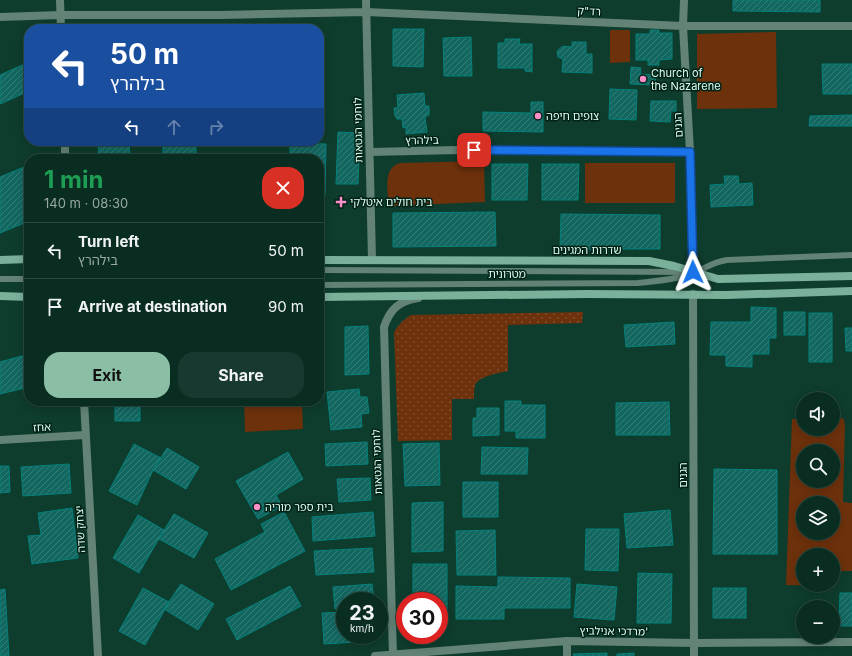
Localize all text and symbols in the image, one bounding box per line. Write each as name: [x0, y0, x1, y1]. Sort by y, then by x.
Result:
street label: רד"ק: [577, 3, 601, 19]
text: 50 m: [110, 37, 179, 71]
icon: left: [44, 40, 96, 92]
place label: Church of the Nazarene: [651, 66, 721, 93]
text: בילהרץ: [110, 73, 165, 94]
marker: Church of the Nazarene: [638, 74, 648, 84]
street label: לוחמי הגטאות: [350, 97, 366, 163]
place label: צופים חיפה: [546, 109, 599, 123]
marker: צופים חיפה: [533, 111, 543, 121]
street label: הגנים: [670, 112, 686, 138]
icon: left: [121, 116, 143, 138]
icon: ahead: [163, 116, 185, 138]
icon: right: [205, 116, 227, 138]
street label: בילהרץ: [405, 133, 439, 147]
pin: [457, 133, 491, 167]
icon: arrive: [463, 139, 485, 161]
text: 1 min: [44, 165, 103, 194]
button: close: [262, 167, 304, 209]
text: 140 m · 08:30: [44, 195, 128, 211]
place label: בית חולים איטלקי: [350, 195, 433, 209]
marker: בית חולים איטלקי: [335, 196, 347, 208]
text: Turn left: [78, 232, 139, 251]
icon: left: [44, 240, 66, 262]
text: 50 m: [268, 241, 304, 260]
street label: שדרות המגינים: [553, 243, 621, 257]
position arrow: [672, 251, 714, 293]
text: בילהרץ: [78, 252, 118, 268]
street label: מטרונית: [488, 267, 526, 281]
icon: arrive: [44, 296, 66, 318]
text: Arrive at destination: [78, 297, 227, 316]
text: 90 m: [268, 297, 304, 316]
button: Exit: [44, 352, 170, 398]
button: Share: [178, 352, 304, 398]
map controls: [796, 392, 840, 644]
button: sound: [796, 392, 840, 436]
street label: אחז: [33, 420, 51, 434]
street label: לוחמי הגטאות: [369, 429, 385, 495]
button: search: [796, 444, 840, 488]
street label: הגנים: [676, 462, 690, 488]
button: layers: [796, 496, 840, 540]
place label: בית ספר מוריה: [265, 500, 333, 514]
marker: בית ספר מוריה: [252, 502, 262, 512]
street label: יצחק שדה: [72, 505, 88, 553]
button: +: [796, 548, 840, 592]
speed limit sign: 30: [396, 592, 448, 644]
button: −: [796, 600, 840, 644]
text: 23: [349, 601, 375, 625]
text: km/h: [350, 622, 374, 634]
street label: מרדכי אנילביץ': [580, 623, 648, 639]

